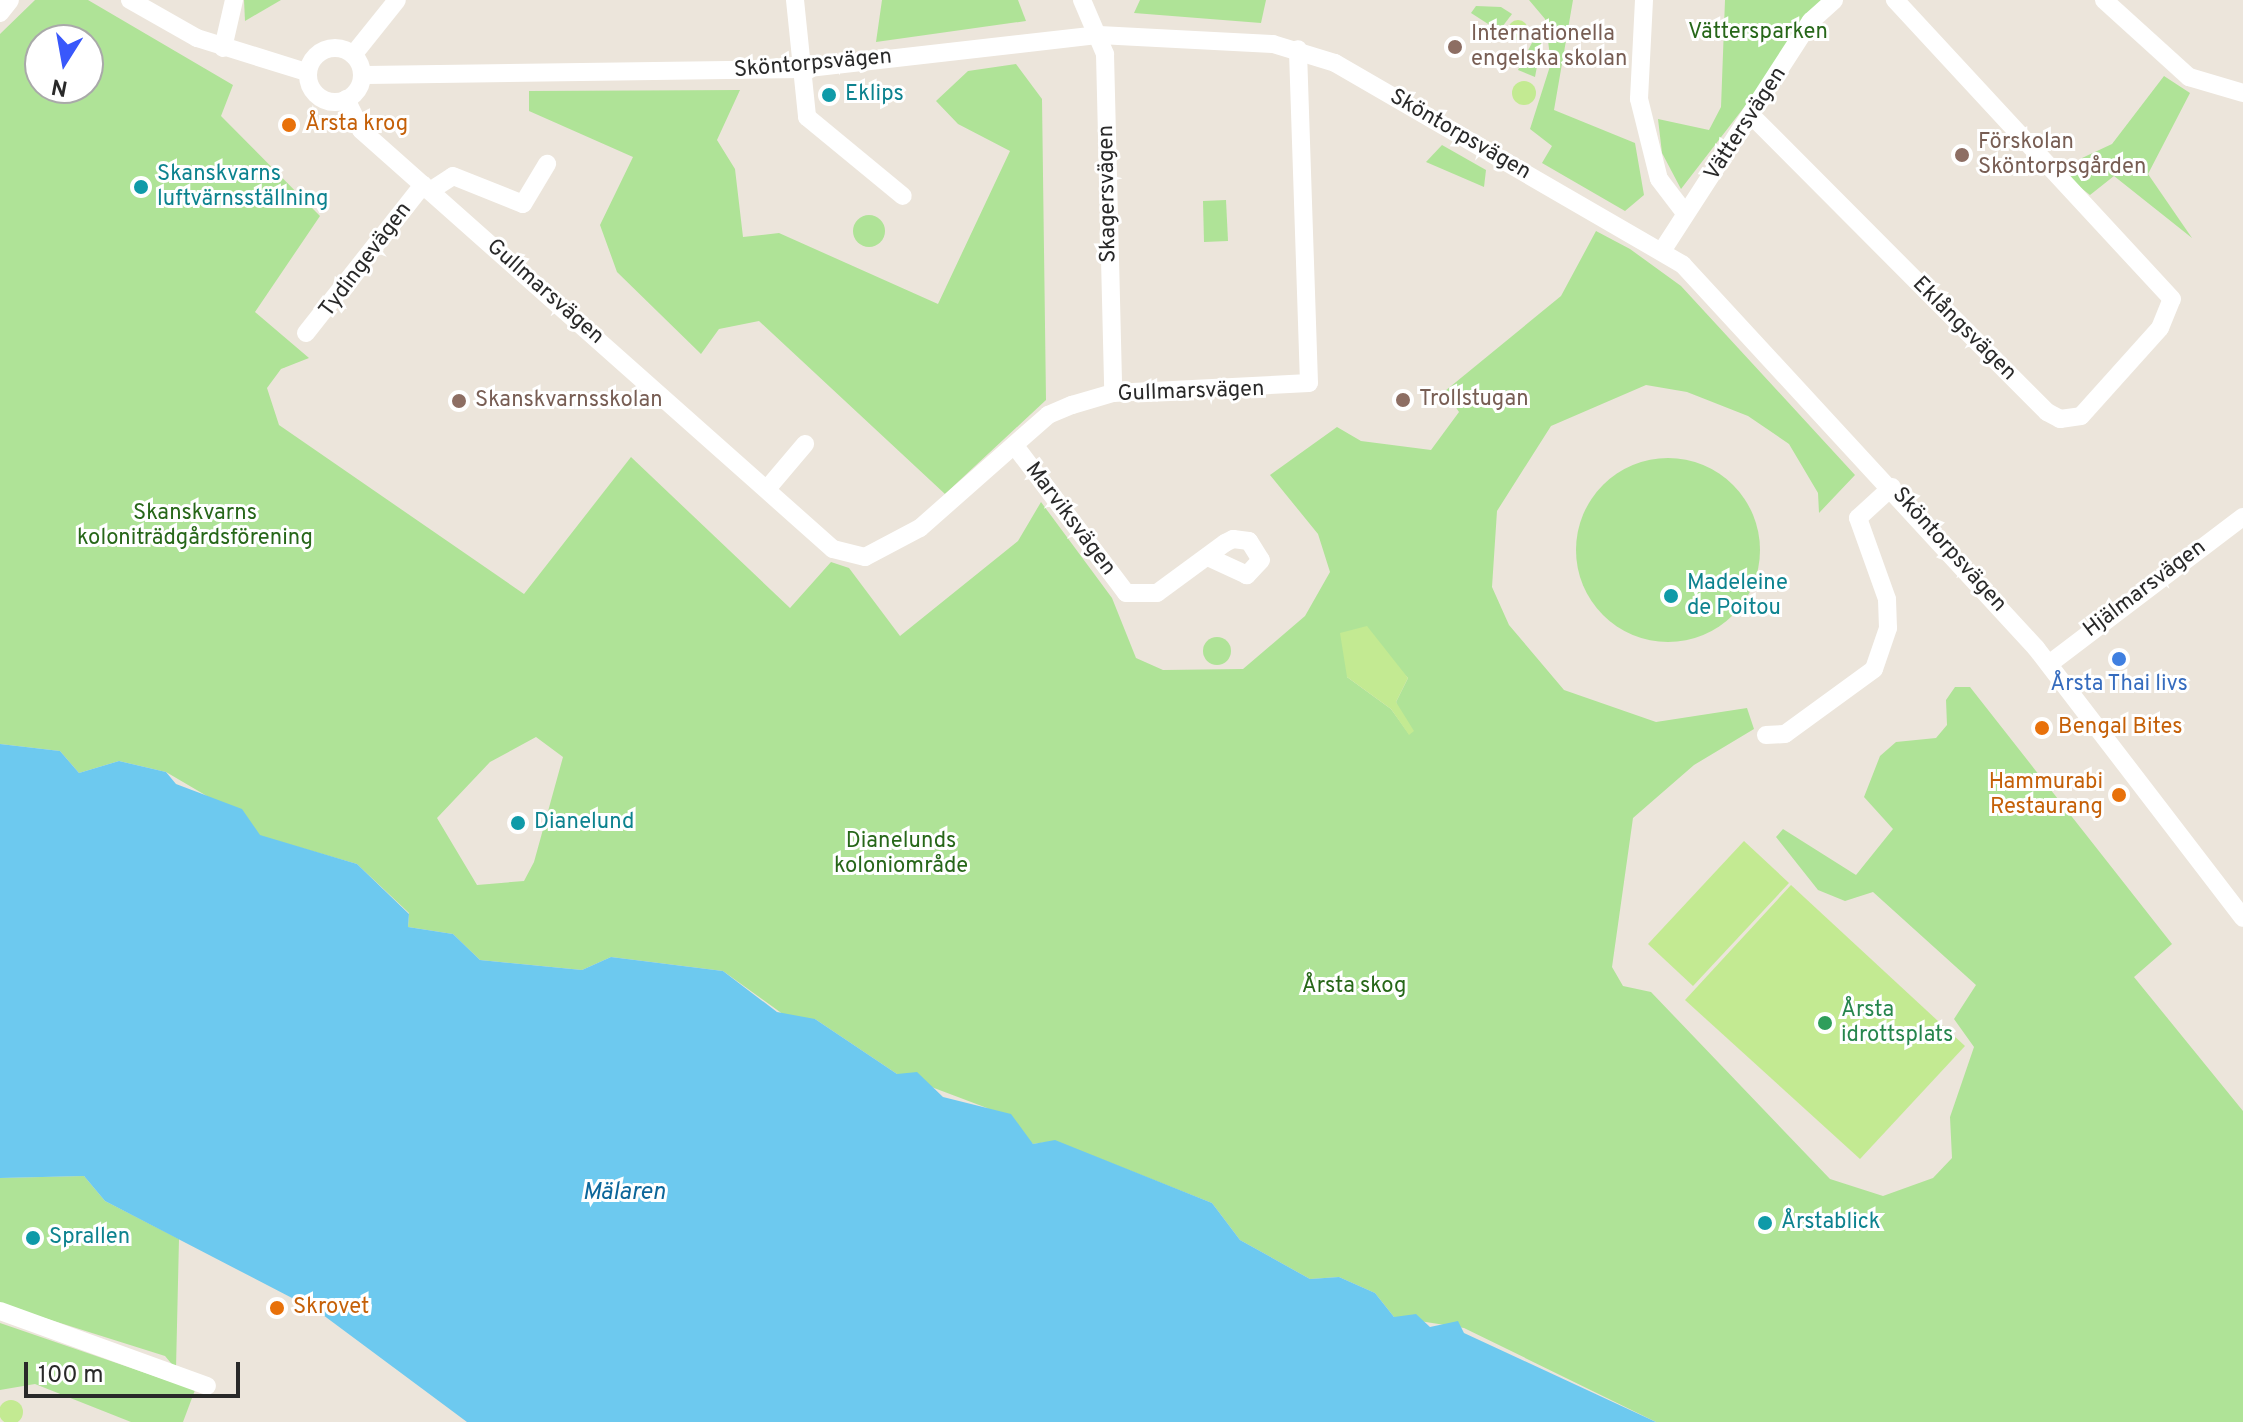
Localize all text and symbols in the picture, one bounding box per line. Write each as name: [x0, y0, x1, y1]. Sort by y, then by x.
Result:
park label: Vättersparken: [1688, 20, 1828, 46]
place label: Internationella engelska skolan: [1471, 21, 1627, 72]
north arrow: [24, 24, 104, 104]
marker: Internationella engelska skolan: [1446, 38, 1464, 56]
street label: Sköntorpsvägen: [733, 44, 893, 84]
street label: Vättersvägen: [1699, 62, 1793, 186]
text: N: [49, 71, 70, 101]
place label: Eklips: [845, 82, 904, 108]
street label: Sköntorpsvägen: [1385, 84, 1535, 186]
marker: Eklips: [820, 86, 838, 104]
place label: Årsta krog: [305, 112, 408, 138]
marker: Årsta krog: [280, 116, 298, 134]
street label: Skagersvägen: [1094, 125, 1122, 263]
place label: Förskolan Sköntorpsgården: [1978, 129, 2146, 180]
marker: Förskolan Sköntorpsgården: [1953, 146, 1971, 164]
place label: Skanskvarns luftvärnsställning: [157, 161, 328, 212]
marker: Skanskvarns luftvärnsställning: [132, 178, 150, 196]
street label: Tydingevägen: [314, 197, 418, 323]
street label: Gullmarsvägen: [481, 234, 609, 350]
street label: Eklångsvägen: [1906, 271, 2022, 387]
street label: Gullmarsvägen: [1117, 376, 1265, 408]
place label: Trollstugan: [1419, 387, 1529, 413]
place label: Skanskvarnsskolan: [475, 388, 663, 414]
marker: Trollstugan: [1394, 391, 1412, 409]
marker: Skanskvarnsskolan: [450, 392, 468, 410]
street label: Marviksvägen: [1019, 457, 1121, 581]
street label: Sköntorpsvägen: [1886, 482, 2012, 618]
park label: Skanskvarns koloniträdgårdsförening: [77, 500, 313, 552]
street label: Hjälmarsvägen: [2079, 534, 2211, 644]
place label: Madeleine de Poitou: [1687, 570, 1788, 622]
marker: Madeleine de Poitou: [1662, 587, 1680, 605]
marker: Årsta Thai livs: [2110, 650, 2128, 668]
place label: Årsta Thai livs: [2050, 672, 2188, 698]
place label: Bengal Bites: [2058, 715, 2182, 741]
marker: Bengal Bites: [2033, 719, 2051, 737]
place label: Hammurabi Restaurang: [1989, 769, 2103, 820]
marker: Hammurabi Restaurang: [2110, 786, 2128, 804]
place label: Dianelund: [534, 810, 634, 836]
marker: Dianelund: [509, 814, 527, 832]
park label: Dianelunds koloniområde: [834, 828, 968, 880]
park label: Årsta skog: [1302, 974, 1406, 1000]
place label: Årsta idrottsplats: [1841, 997, 1953, 1048]
marker: Årsta idrottsplats: [1816, 1014, 1834, 1032]
water label: Mälaren: [583, 1180, 665, 1208]
place label: Årstablick: [1781, 1210, 1880, 1236]
marker: Årstablick: [1756, 1214, 1774, 1232]
place label: Sprallen: [49, 1225, 130, 1251]
marker: Sprallen: [24, 1229, 42, 1247]
place label: Skrovet: [293, 1295, 369, 1321]
marker: Skrovet: [268, 1299, 286, 1317]
scale bar: [28, 1346, 244, 1396]
text: 100 m: [38, 1361, 104, 1391]

